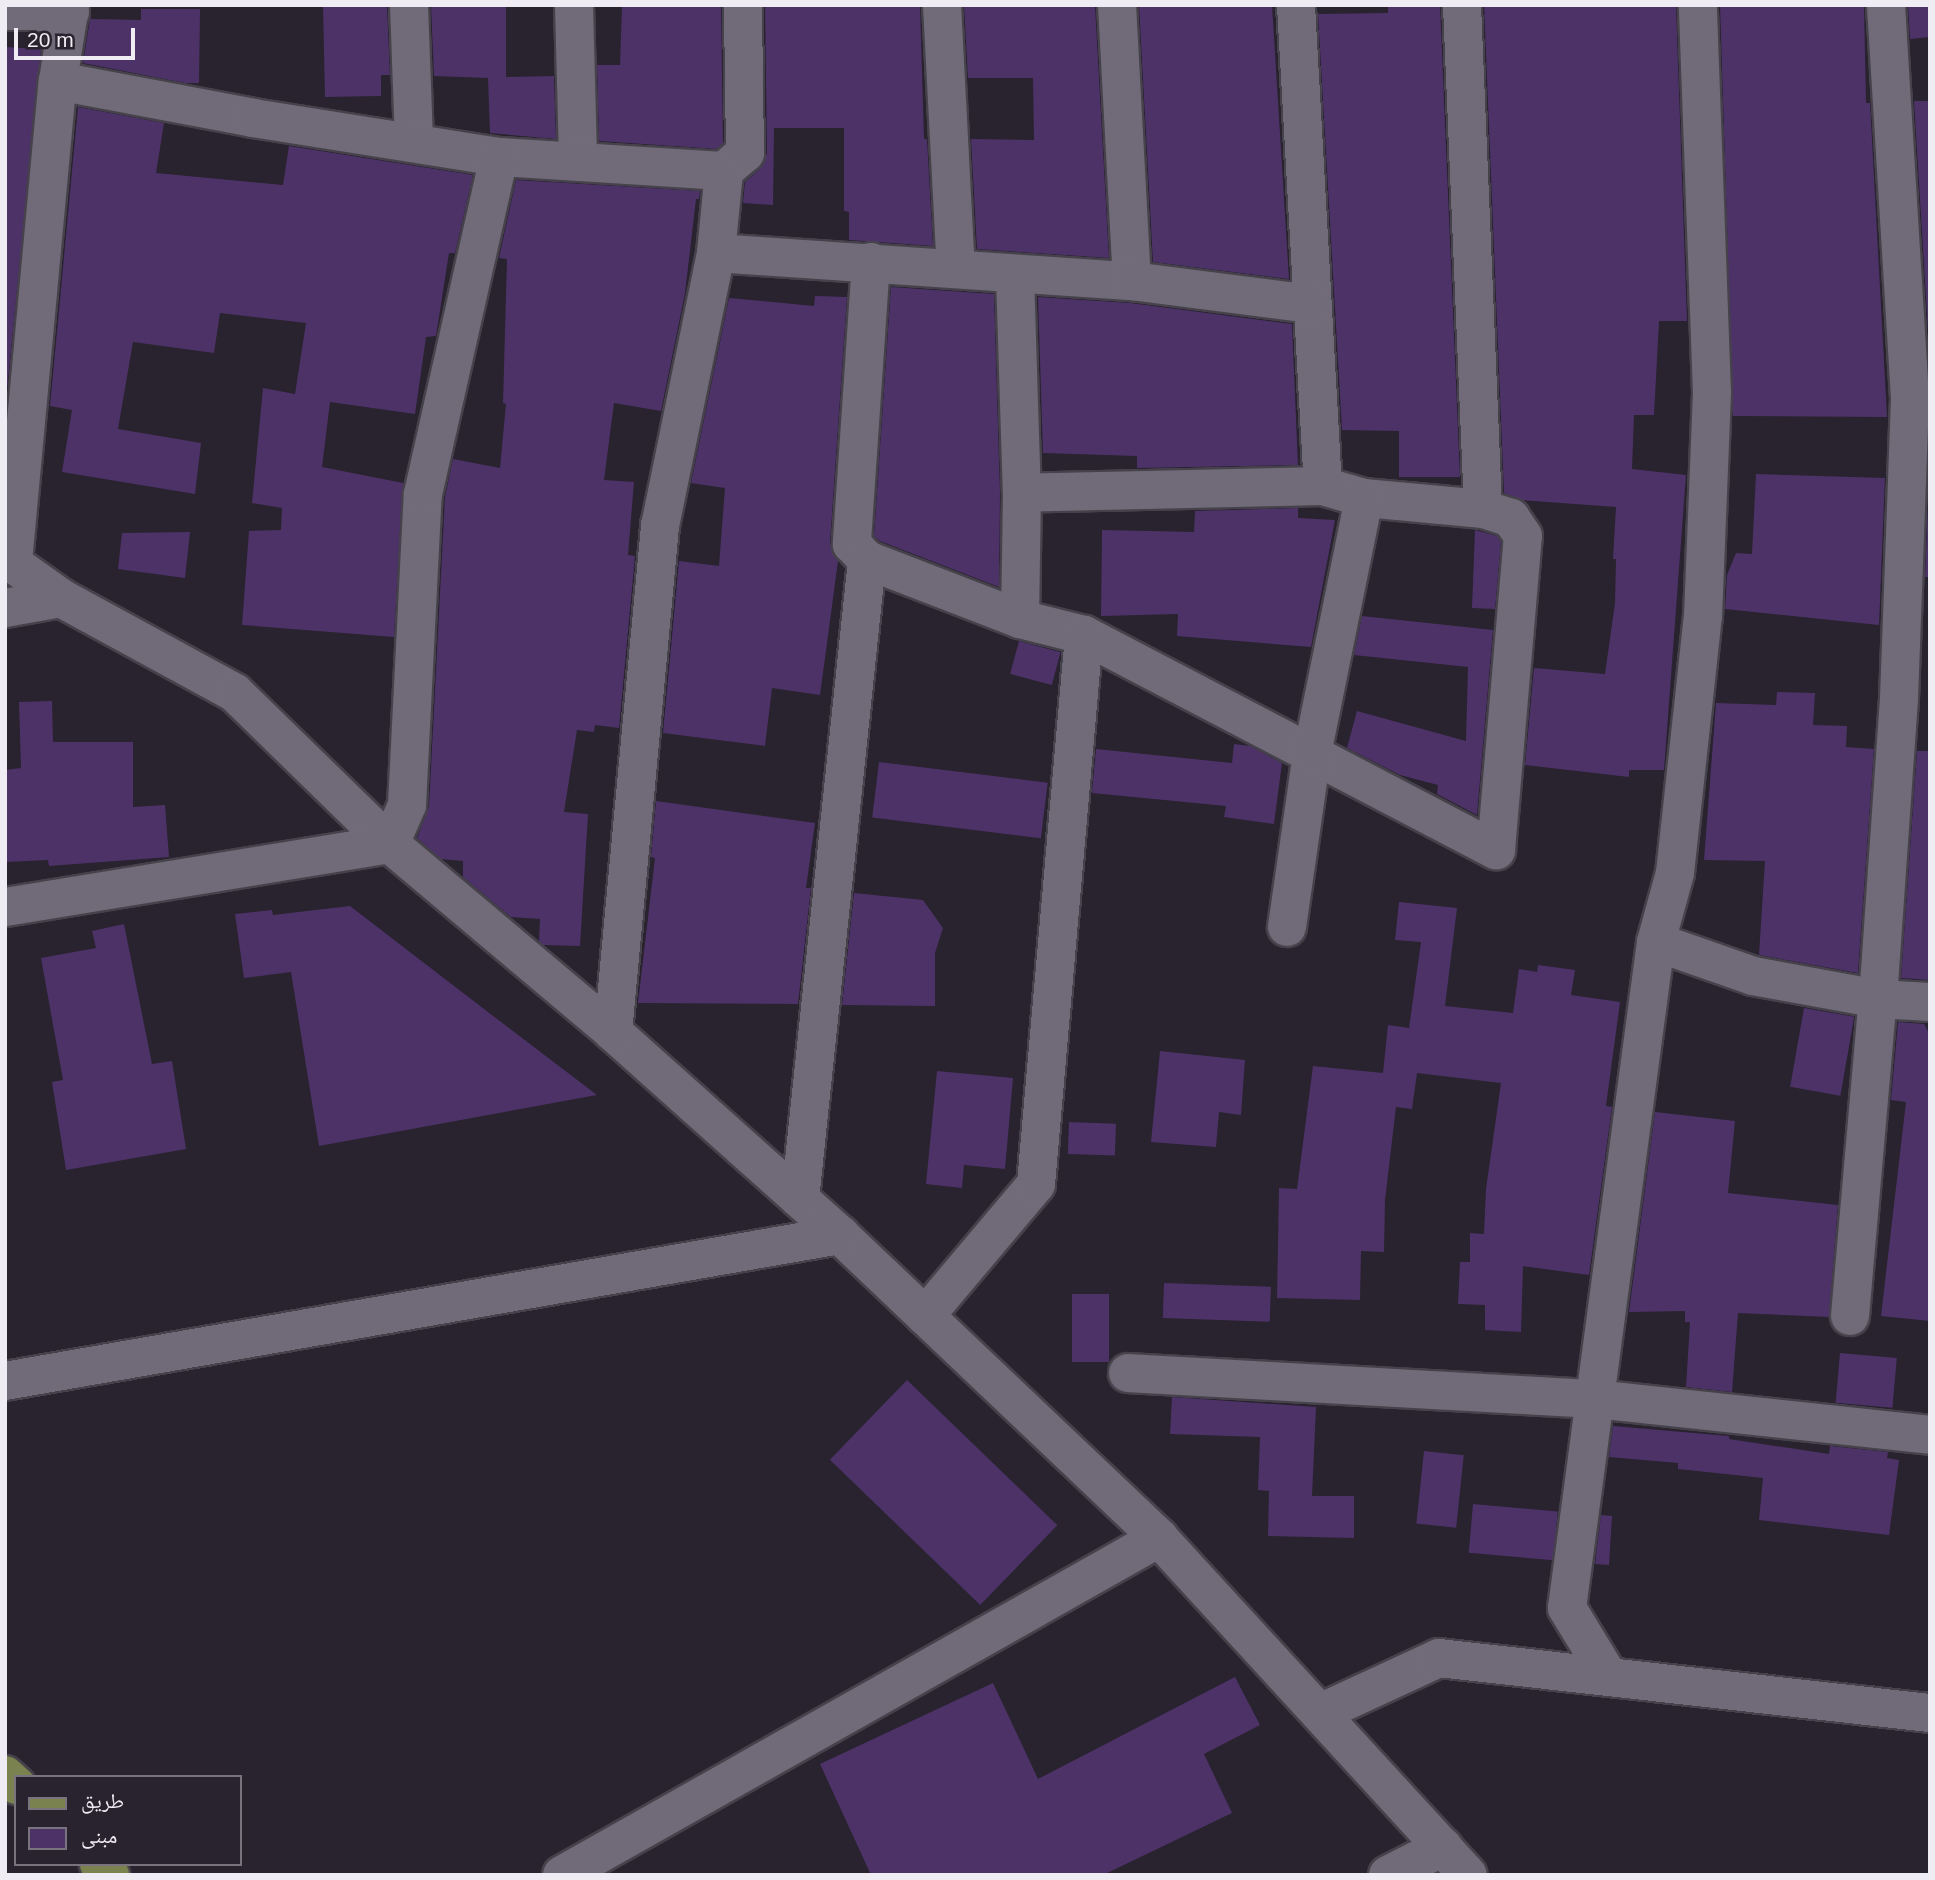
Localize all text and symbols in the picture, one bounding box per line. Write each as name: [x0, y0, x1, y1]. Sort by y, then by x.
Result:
scale bar: [18, 14, 138, 58]
text: 20 m: [27, 28, 74, 51]
legend: [14, 1775, 242, 1866]
text: طريق: [81, 1789, 124, 1812]
text: مبنى: [81, 1824, 117, 1847]

